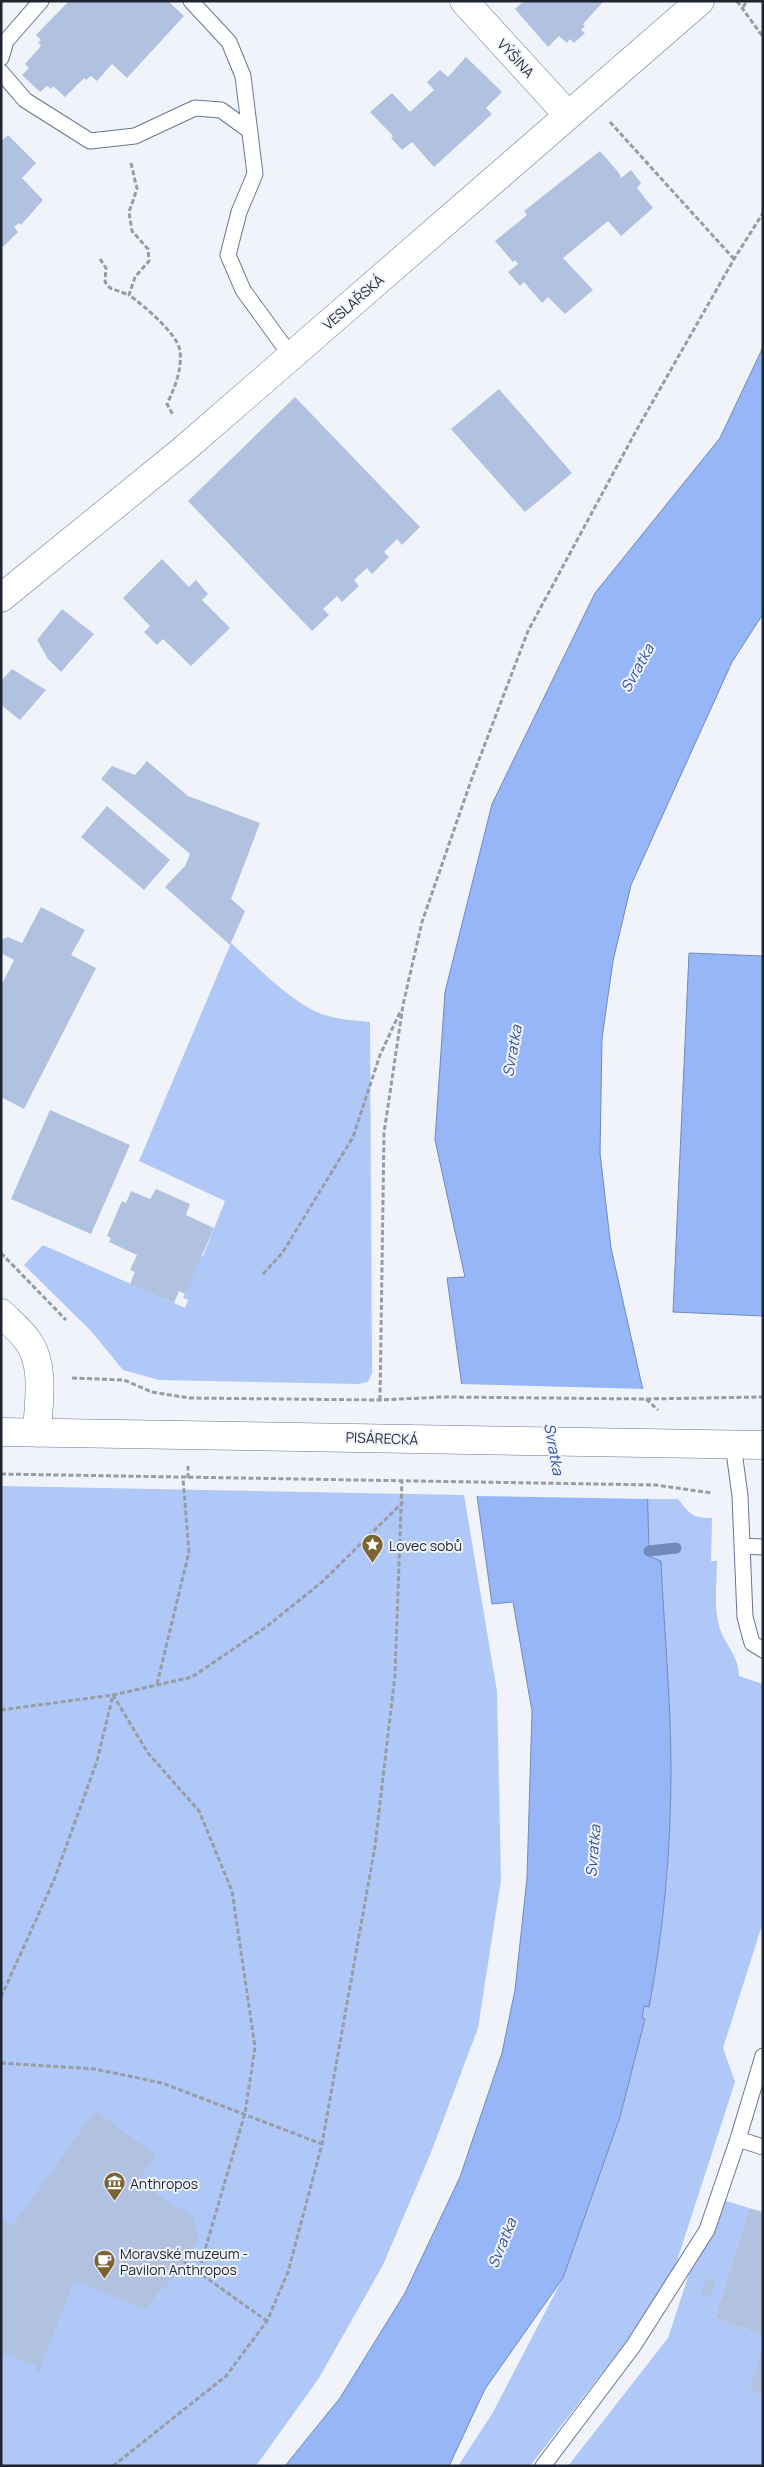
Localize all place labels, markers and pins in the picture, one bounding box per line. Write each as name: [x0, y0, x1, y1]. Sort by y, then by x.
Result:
place icon: Lovec sobů: [361, 1533, 385, 1564]
place label: Lovec sobů: [389, 1536, 462, 1555]
museum icon: Anthropos: [102, 2171, 126, 2202]
place label: Anthropos: [130, 2174, 198, 2193]
place label: Moravské muzeum - Pavilon Anthropos: [120, 2244, 248, 2279]
cafe icon: Moravské muzeum - Pavilon Anthropos: [92, 2249, 116, 2280]

